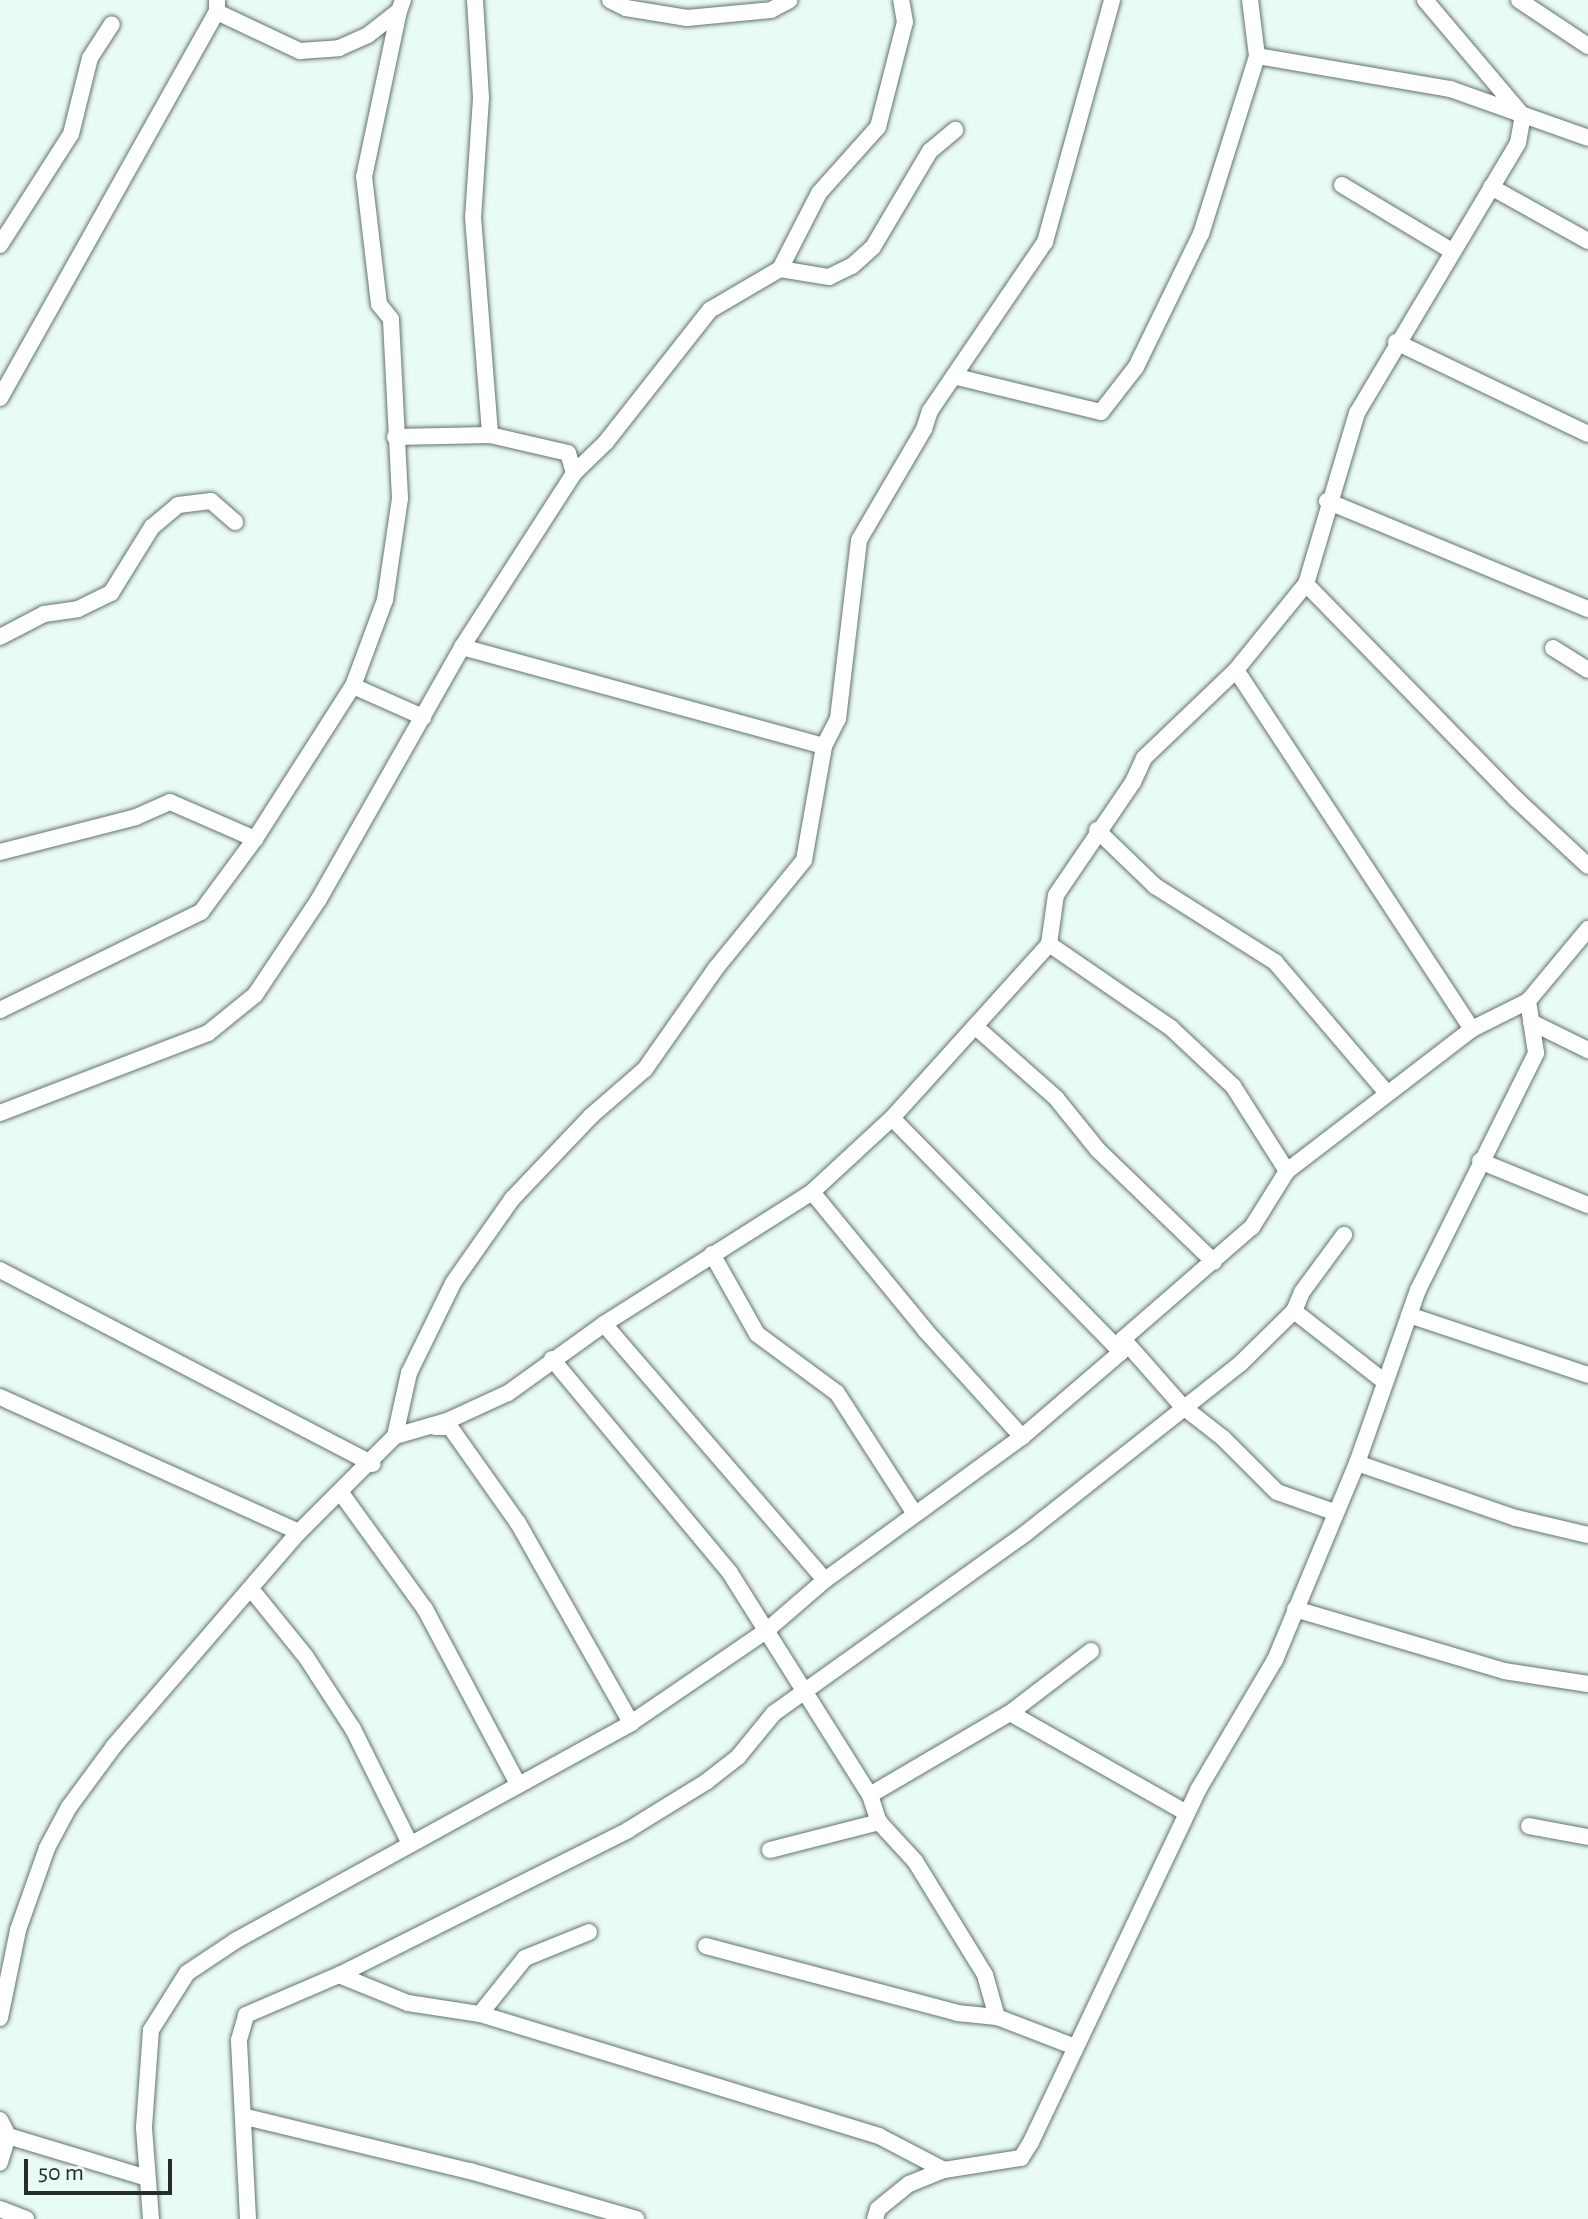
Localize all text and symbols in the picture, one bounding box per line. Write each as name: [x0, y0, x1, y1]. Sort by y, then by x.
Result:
scale bar: [28, 2143, 176, 2193]
text: 50 m: [38, 2161, 84, 2185]

